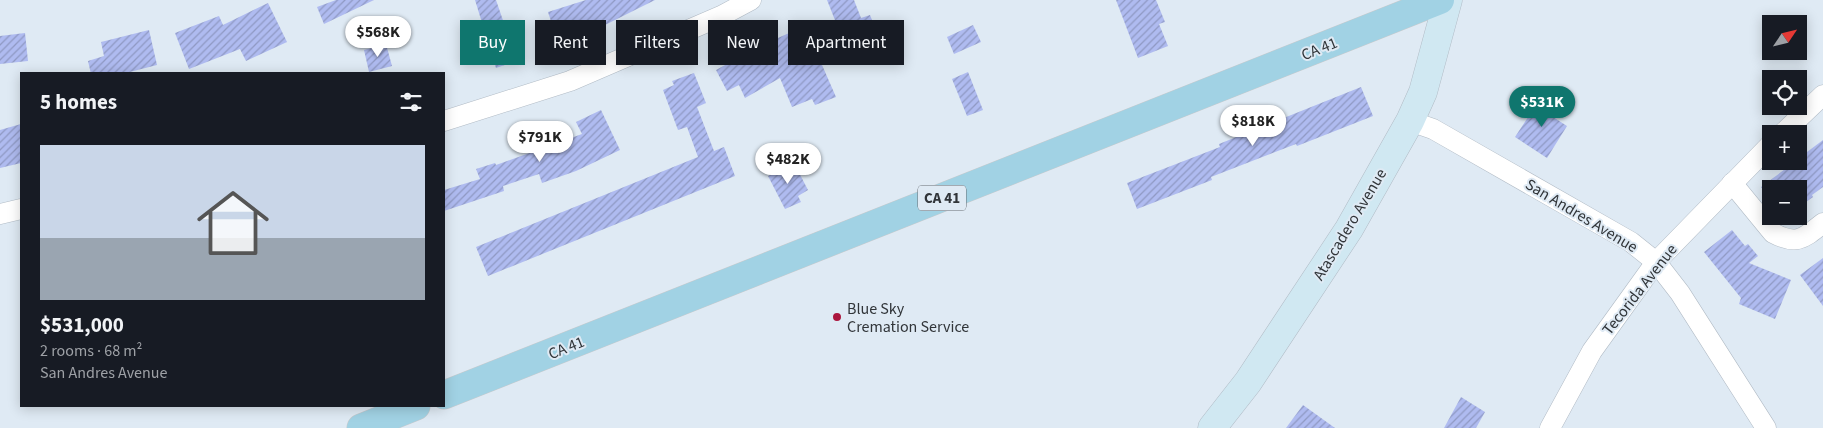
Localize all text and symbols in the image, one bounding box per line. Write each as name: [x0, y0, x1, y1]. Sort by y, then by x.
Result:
pin: $568K: [343, 15, 413, 58]
north arrow: [1762, 15, 1808, 60]
map controls: [1762, 15, 1807, 225]
chip: Buy: [460, 20, 525, 65]
chip: Rent: [535, 20, 606, 65]
chip: Filters: [616, 20, 698, 65]
chip: New: [708, 20, 778, 65]
chip: Apartment: [788, 20, 904, 65]
text: $568K: [356, 21, 400, 43]
street label: CA 41: [1298, 32, 1341, 66]
button: locate: [1762, 70, 1807, 115]
pin: $531K: [1507, 86, 1577, 128]
text: 5 homes: [40, 87, 117, 117]
icon: filters: [397, 88, 425, 116]
text: $531K: [1520, 91, 1564, 113]
pin: $818K: [1218, 104, 1288, 147]
text: $818K: [1231, 110, 1275, 132]
pin: $791K: [505, 120, 575, 163]
button: +: [1762, 125, 1807, 170]
text: $791K: [518, 126, 562, 148]
pin: $482K: [753, 142, 823, 185]
text: $482K: [766, 148, 810, 170]
street label: Atascadero Avenue: [1308, 164, 1392, 285]
street label: San Andres Avenue: [1521, 174, 1642, 258]
icon: home: [188, 178, 278, 268]
button: −: [1762, 180, 1807, 225]
road number: CA 41: [918, 186, 966, 210]
street label: Tecorida Avenue: [1597, 239, 1682, 340]
place label: Blue Sky Cremation Service: [847, 298, 969, 338]
text: $531,000: [40, 310, 124, 340]
marker: Blue Sky Cremation Service: [831, 311, 843, 323]
street label: CA 41: [545, 331, 588, 365]
text: 2 rooms · 68 m²: [40, 340, 142, 362]
text: San Andres Avenue: [40, 362, 167, 384]

